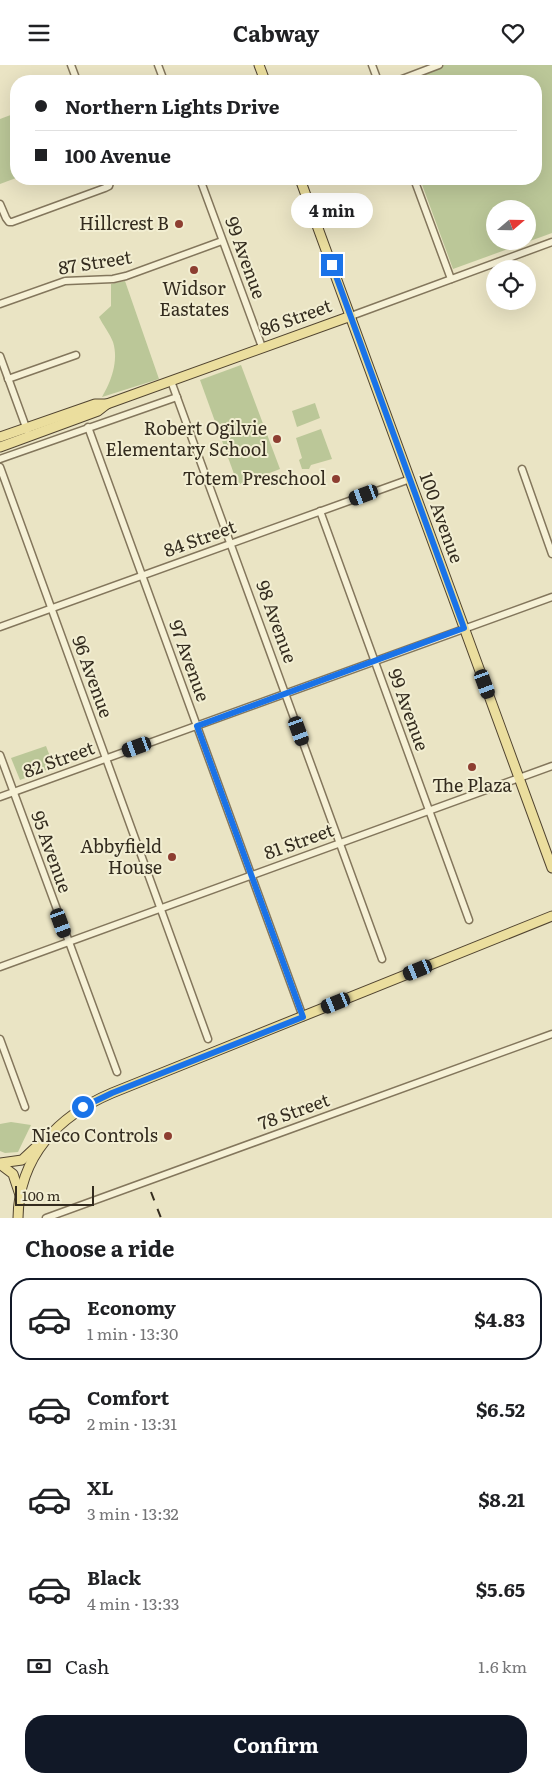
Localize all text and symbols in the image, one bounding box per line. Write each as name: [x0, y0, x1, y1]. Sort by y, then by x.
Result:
text: Cabway: [233, 16, 319, 49]
icon: menu: [25, 19, 53, 47]
icon: heart: [499, 19, 527, 47]
text: Northern Lights Drive: [65, 92, 280, 120]
text: 100 Avenue: [65, 141, 171, 169]
callout: 4 min: [291, 193, 373, 227]
text: 4 min: [309, 198, 355, 222]
north arrow: [486, 200, 536, 250]
map controls: [486, 200, 536, 310]
place label: Hillcrest B: [79, 209, 169, 236]
street label: 99 Avenue: [219, 213, 274, 302]
marker: Hillcrest B: [173, 218, 185, 230]
street label: 87 Street: [56, 242, 134, 281]
route end: [321, 254, 343, 276]
button: locate: [486, 260, 536, 310]
marker: Widsor Eastates: [188, 264, 200, 276]
place label: Widsor Eastates: [159, 274, 229, 322]
street label: 86 Street: [256, 291, 336, 342]
place label: Robert Ogilvie Elementary School: [105, 414, 267, 462]
marker: Robert Ogilvie Elementary School: [271, 433, 283, 445]
place label: Totem Preschool: [182, 464, 326, 491]
street label: 100 Avenue: [413, 468, 471, 567]
marker: Totem Preschool: [330, 473, 342, 485]
car: [347, 483, 380, 507]
street label: 84 Street: [160, 512, 240, 563]
street label: 98 Avenue: [250, 576, 305, 667]
street label: 97 Avenue: [163, 616, 218, 705]
street label: 96 Avenue: [66, 632, 121, 721]
street label: 99 Avenue: [382, 665, 437, 754]
car: [472, 667, 497, 701]
car: [286, 714, 311, 748]
street label: 82 Street: [19, 733, 98, 784]
car: [120, 735, 153, 759]
marker: The Plaza: [466, 761, 478, 773]
place label: The Plaza: [432, 771, 512, 798]
street label: 95 Avenue: [25, 807, 80, 896]
street label: 81 Street: [260, 815, 338, 866]
place label: Abbyfield House: [80, 832, 162, 880]
marker: Abbyfield House: [166, 851, 178, 863]
car: [48, 906, 73, 940]
car: [401, 957, 434, 983]
car: [319, 990, 352, 1016]
street label: 78 Street: [254, 1085, 334, 1136]
route start: [72, 1096, 94, 1118]
place label: Nieco Controls: [31, 1121, 158, 1148]
marker: Nieco Controls: [162, 1130, 174, 1142]
scale bar: [15, 1183, 94, 1206]
text: 100 m: [22, 1185, 60, 1205]
text: Choose a ride: [25, 1231, 174, 1264]
text: Economy: [87, 1293, 176, 1321]
icon: car: [27, 1297, 72, 1342]
text: $4.83: [474, 1305, 525, 1333]
text: 1 min · 13:30: [87, 1321, 178, 1345]
text: Comfort: [87, 1383, 169, 1411]
icon: car: [27, 1387, 72, 1432]
text: $6.52: [476, 1395, 525, 1423]
text: 2 min · 13:31: [87, 1411, 177, 1435]
text: XL: [87, 1473, 114, 1501]
icon: car: [27, 1477, 72, 1522]
text: $8.21: [478, 1485, 525, 1513]
text: 3 min · 13:32: [87, 1501, 179, 1525]
text: Black: [87, 1563, 141, 1591]
icon: car: [27, 1567, 72, 1612]
text: $5.65: [476, 1575, 525, 1603]
text: 4 min · 13:33: [87, 1591, 179, 1615]
icon: cash: [25, 1652, 53, 1680]
text: Cash: [65, 1652, 109, 1680]
text: 1.6 km: [478, 1654, 527, 1678]
button: Confirm: [25, 1715, 527, 1773]

